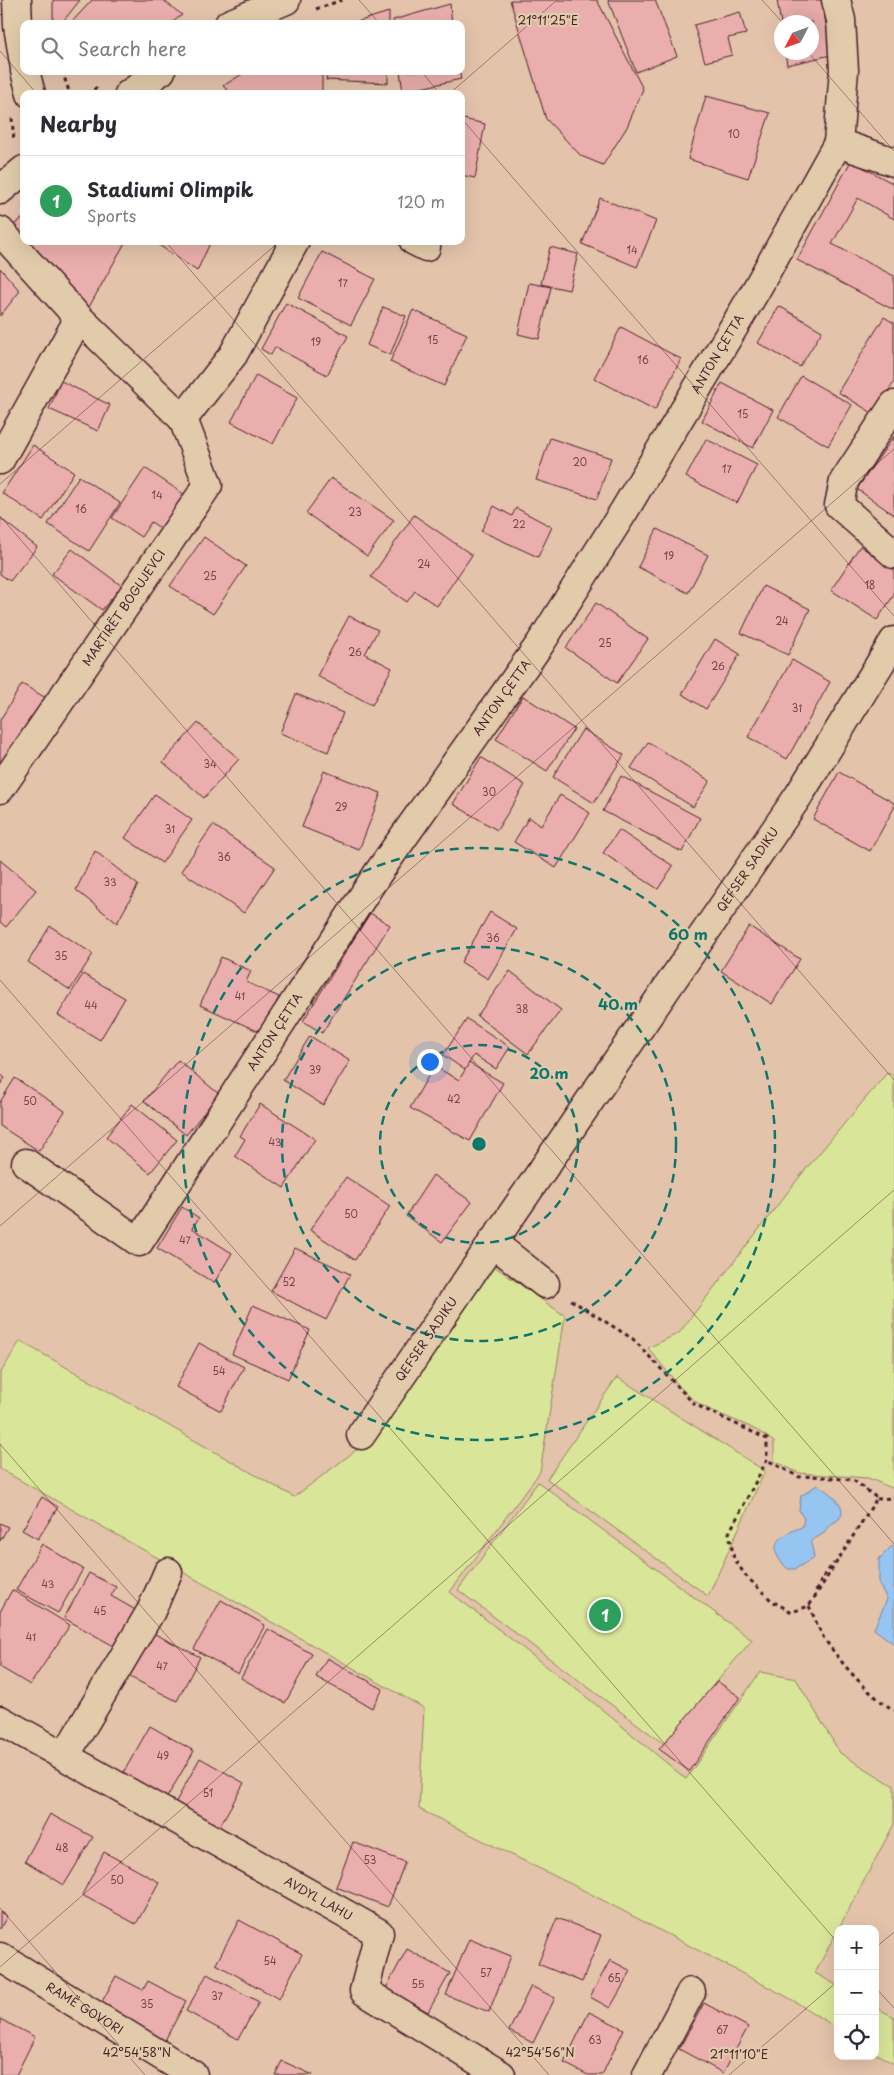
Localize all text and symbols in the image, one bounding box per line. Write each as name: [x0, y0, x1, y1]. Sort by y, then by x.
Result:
text: 21°11'25"E: [518, 11, 578, 29]
north arrow: [774, 15, 819, 60]
search box: [20, 20, 465, 75]
icon: search: [38, 34, 66, 62]
text: Search here: [78, 34, 187, 62]
text: Nearby: [40, 107, 117, 139]
house number: 10: [728, 126, 740, 141]
text: Stadiumi Olimpik: [87, 175, 253, 203]
text: 1: [52, 189, 60, 213]
text: 120 m: [398, 189, 445, 213]
text: Sports: [87, 203, 136, 227]
house number: 14: [626, 242, 638, 257]
house number: 17: [338, 275, 349, 290]
street label: ANTON ÇETTA: [686, 311, 747, 397]
house number: 15: [428, 332, 438, 347]
house number: 19: [311, 334, 321, 349]
house number: 16: [637, 352, 649, 367]
house number: 15: [738, 406, 748, 421]
house number: 20: [573, 454, 587, 469]
house number: 17: [722, 461, 733, 476]
house number: 14: [151, 487, 163, 502]
house number: 16: [75, 501, 87, 516]
house number: 23: [348, 504, 362, 519]
house number: 22: [512, 516, 526, 531]
street label: MARTIRËT BOGUJEVCI: [77, 546, 169, 669]
house number: 19: [664, 548, 674, 563]
house number: 24: [417, 556, 431, 571]
house number: 25: [203, 568, 217, 583]
house number: 18: [865, 577, 875, 592]
house number: 24: [775, 613, 789, 628]
house number: 25: [598, 635, 612, 650]
house number: 26: [348, 644, 362, 659]
street label: ANTON ÇETTA: [468, 656, 534, 739]
house number: 26: [711, 658, 725, 673]
house number: 31: [792, 700, 802, 715]
house number: 34: [203, 756, 217, 771]
house number: 30: [482, 784, 496, 799]
house number: 29: [335, 799, 348, 814]
house number: 31: [165, 821, 175, 836]
street label: QEFSER SADIKU: [712, 823, 782, 915]
house number: 36: [217, 849, 231, 864]
house number: 33: [103, 874, 117, 889]
text: 60 m: [668, 922, 708, 945]
house number: 36: [486, 930, 500, 945]
house number: 35: [55, 948, 67, 963]
house number: 41: [235, 988, 245, 1003]
street label: ANTON ÇETTA: [242, 989, 306, 1074]
text: 40 m: [598, 992, 638, 1015]
house number: 44: [84, 997, 98, 1012]
house number: 38: [516, 1001, 528, 1016]
your location: [417, 1049, 443, 1075]
text: 20 m: [530, 1061, 568, 1084]
house number: 39: [309, 1062, 321, 1077]
house number: 42: [447, 1091, 461, 1106]
house number: 50: [23, 1093, 37, 1108]
house number: 43: [269, 1134, 282, 1149]
centre of rings: [470, 1135, 488, 1153]
house number: 50: [344, 1206, 358, 1221]
house number: 47: [179, 1232, 192, 1247]
house number: 52: [282, 1274, 296, 1289]
street label: QEFSER SADIKU: [390, 1293, 461, 1385]
house number: 54: [212, 1363, 226, 1378]
house number: 43: [42, 1576, 55, 1591]
pin: 1: [589, 1596, 621, 1634]
house number: 45: [94, 1603, 106, 1618]
house number: 41: [26, 1629, 36, 1644]
house number: 47: [156, 1658, 169, 1673]
house number: 49: [157, 1748, 169, 1763]
house number: 51: [203, 1785, 213, 1800]
house number: 48: [56, 1840, 68, 1855]
house number: 53: [364, 1852, 376, 1867]
house number: 50: [110, 1872, 124, 1887]
street label: AVDYL LAHU: [281, 1872, 356, 1924]
map controls: [834, 1925, 879, 2060]
button: +: [834, 1925, 879, 1970]
house number: 54: [263, 1953, 277, 1968]
house number: 57: [480, 1965, 492, 1980]
house number: 65: [607, 1970, 621, 1985]
button: −: [834, 1970, 879, 2015]
house number: 55: [412, 1976, 425, 1991]
street label: RAMË GOVORI: [43, 1977, 127, 2038]
house number: 37: [211, 1988, 224, 2003]
house number: 35: [141, 1996, 153, 2011]
button: locate: [834, 2015, 879, 2060]
house number: 67: [716, 2022, 728, 2037]
house number: 63: [588, 2032, 602, 2047]
text: 42°54'58"N: [103, 2043, 171, 2061]
text: 42°54'56"N: [505, 2043, 575, 2061]
text: 21°11'10"E: [710, 2045, 768, 2063]

